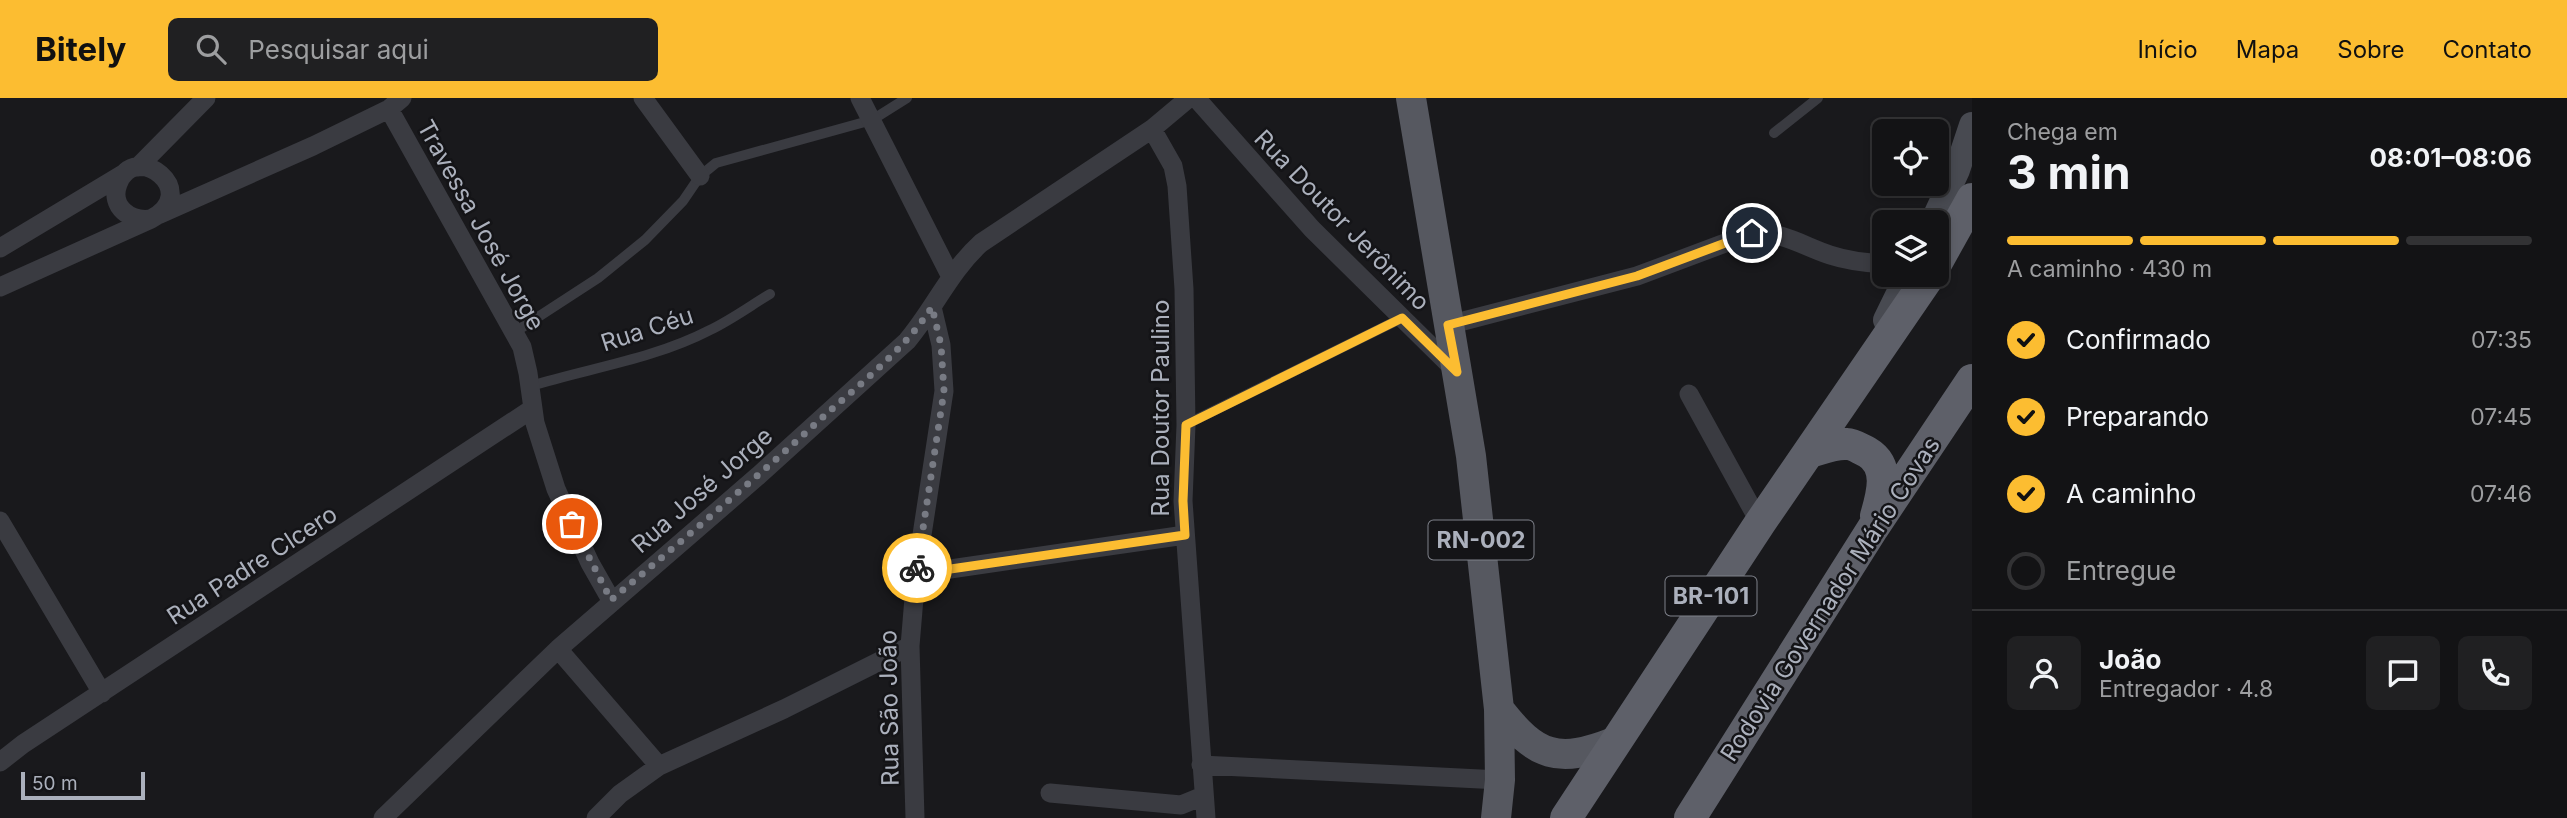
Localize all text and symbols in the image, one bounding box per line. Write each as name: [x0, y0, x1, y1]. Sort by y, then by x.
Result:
search box: [168, 18, 658, 81]
text: Bitely: [35, 29, 126, 69]
icon: search: [192, 30, 230, 68]
text: Pesquisar aqui: [248, 34, 429, 65]
text: Início: [2137, 35, 2198, 64]
text: Mapa: [2236, 35, 2299, 64]
text: Sobre: [2337, 35, 2404, 64]
text: Contato: [2442, 35, 2532, 64]
street label: Travessa José Jorge: [411, 115, 551, 335]
text: Chega em: [2007, 118, 2118, 146]
map controls: [1872, 119, 1949, 287]
button: locate: [1872, 119, 1949, 196]
street label: Rua Doutor Jerônimo: [1248, 124, 1436, 316]
text: 08:01–08:06: [2370, 142, 2532, 173]
text: 3 min: [2007, 144, 2131, 200]
pin: [1722, 203, 1782, 263]
button: layers: [1872, 210, 1949, 287]
icon: home: [1733, 214, 1771, 252]
text: A caminho · 430 m: [2007, 255, 2212, 283]
street label: Rua Céu: [597, 300, 697, 358]
street label: Rua Doutor Paulino: [1146, 300, 1175, 516]
icon: check: [2007, 321, 2045, 359]
text: Confirmado: [2066, 324, 2211, 355]
text: 07:35: [2471, 326, 2532, 354]
icon: check: [2007, 398, 2045, 436]
text: Preparando: [2066, 401, 2209, 432]
text: 07:45: [2470, 403, 2532, 431]
street label: Rua José Jorge: [626, 421, 778, 559]
street label: Rodovia Governador Mário Covas: [1714, 431, 1946, 767]
icon: check: [2007, 475, 2045, 513]
text: A caminho: [2066, 478, 2196, 509]
text: 07:46: [2470, 480, 2532, 508]
pin: [542, 494, 602, 554]
street label: Rua Padre Clcero: [162, 499, 342, 631]
icon: bag: [553, 505, 591, 543]
road number: RN-002: [1428, 520, 1534, 560]
courier: [882, 533, 952, 603]
icon: bike: [898, 549, 936, 587]
text: Entregue: [2066, 555, 2177, 586]
road number: BR-101: [1666, 576, 1756, 616]
street label: Rua São João: [873, 630, 905, 786]
button: person: [2007, 636, 2081, 710]
button: chat: [2366, 636, 2440, 710]
button: phone: [2458, 636, 2532, 710]
text: João: [2099, 644, 2161, 675]
text: Entregador · 4.8: [2099, 675, 2273, 703]
scale bar: [21, 769, 145, 801]
text: 50 m: [32, 772, 78, 795]

